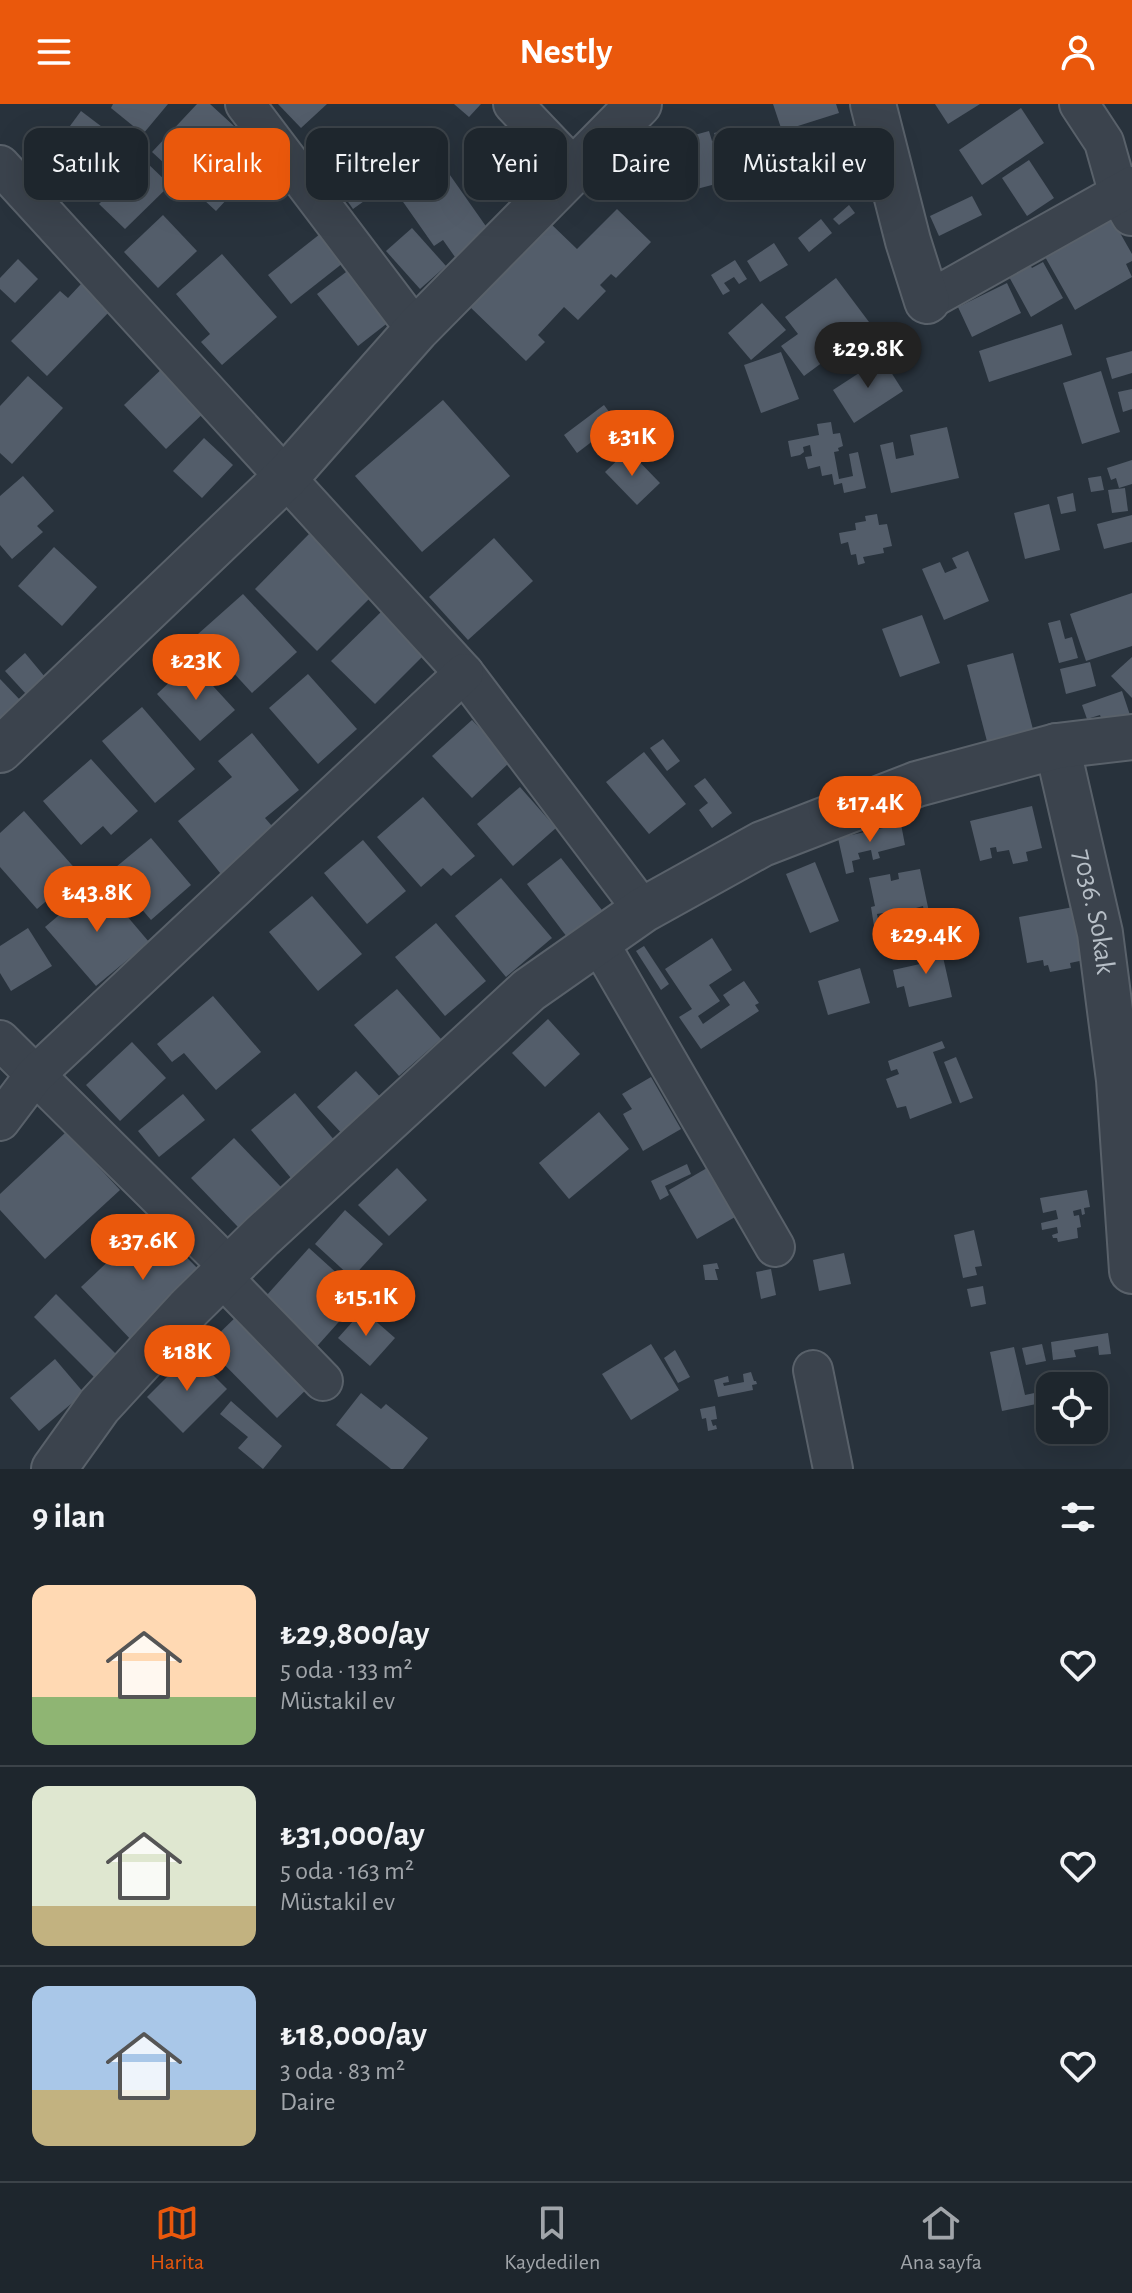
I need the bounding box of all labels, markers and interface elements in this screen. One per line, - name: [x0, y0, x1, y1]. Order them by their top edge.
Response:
- icon: menu: [32, 30, 76, 74]
- icon: person: [1056, 30, 1100, 74]
- text: Nestly: [520, 34, 612, 70]
- chip: Satılık: [24, 128, 148, 200]
- chip: Kiralık: [164, 128, 290, 200]
- chip: Filtreler: [306, 128, 448, 200]
- chip: Yeni: [464, 128, 567, 200]
- chip: Daire: [583, 128, 698, 200]
- chip: Müstakil ev: [714, 128, 894, 200]
- pin: ₺29.8K: [803, 322, 933, 390]
- text: ₺29.8K: [832, 335, 904, 361]
- pin: ₺31K: [585, 410, 679, 478]
- text: ₺31K: [608, 423, 656, 449]
- pin: ₺23K: [149, 634, 243, 702]
- text: ₺23K: [171, 647, 221, 673]
- pin: ₺17.4K: [805, 776, 935, 844]
- text: ₺17.4K: [836, 789, 904, 815]
- street label: 7036. Sokak: [1067, 847, 1119, 976]
- pin: ₺43.8K: [32, 866, 162, 934]
- text: ₺43.8K: [62, 879, 132, 905]
- pin: ₺29.4K: [861, 908, 991, 976]
- text: ₺29.4K: [890, 921, 962, 947]
- pin: ₺37.6K: [78, 1214, 208, 1282]
- text: ₺37.6K: [109, 1227, 177, 1253]
- pin: ₺15.1K: [301, 1270, 431, 1338]
- text: ₺15.1K: [334, 1283, 398, 1309]
- pin: ₺18K: [140, 1325, 234, 1393]
- text: ₺18K: [162, 1338, 212, 1364]
- map controls: [1036, 1372, 1108, 1444]
- button: locate: [1036, 1372, 1108, 1444]
- icon: filters: [1056, 1495, 1100, 1539]
- text: 9 ilan: [32, 1500, 106, 1534]
- icon: home: [96, 1617, 192, 1713]
- text: ₺29,800/ay: [280, 1617, 429, 1651]
- icon: heart: [1056, 1643, 1100, 1687]
- text: 5 oda · 133 m²: [280, 1657, 412, 1683]
- text: Müstakil ev: [280, 1688, 395, 1714]
- icon: home: [96, 1818, 192, 1914]
- text: ₺31,000/ay: [280, 1818, 425, 1852]
- icon: heart: [1056, 1844, 1100, 1888]
- text: 5 oda · 163 m²: [280, 1858, 414, 1884]
- text: Müstakil ev: [280, 1889, 395, 1915]
- icon: home: [96, 2018, 192, 2114]
- text: ₺18,000/ay: [280, 2018, 427, 2052]
- icon: heart: [1056, 2044, 1100, 2088]
- text: 3 oda · 83 m²: [280, 2058, 405, 2084]
- text: Daire: [280, 2089, 335, 2115]
- tab: Harita: [150, 2201, 204, 2275]
- tab: Kaydedilen: [504, 2201, 600, 2275]
- tab: Ana sayfa: [900, 2201, 982, 2275]

